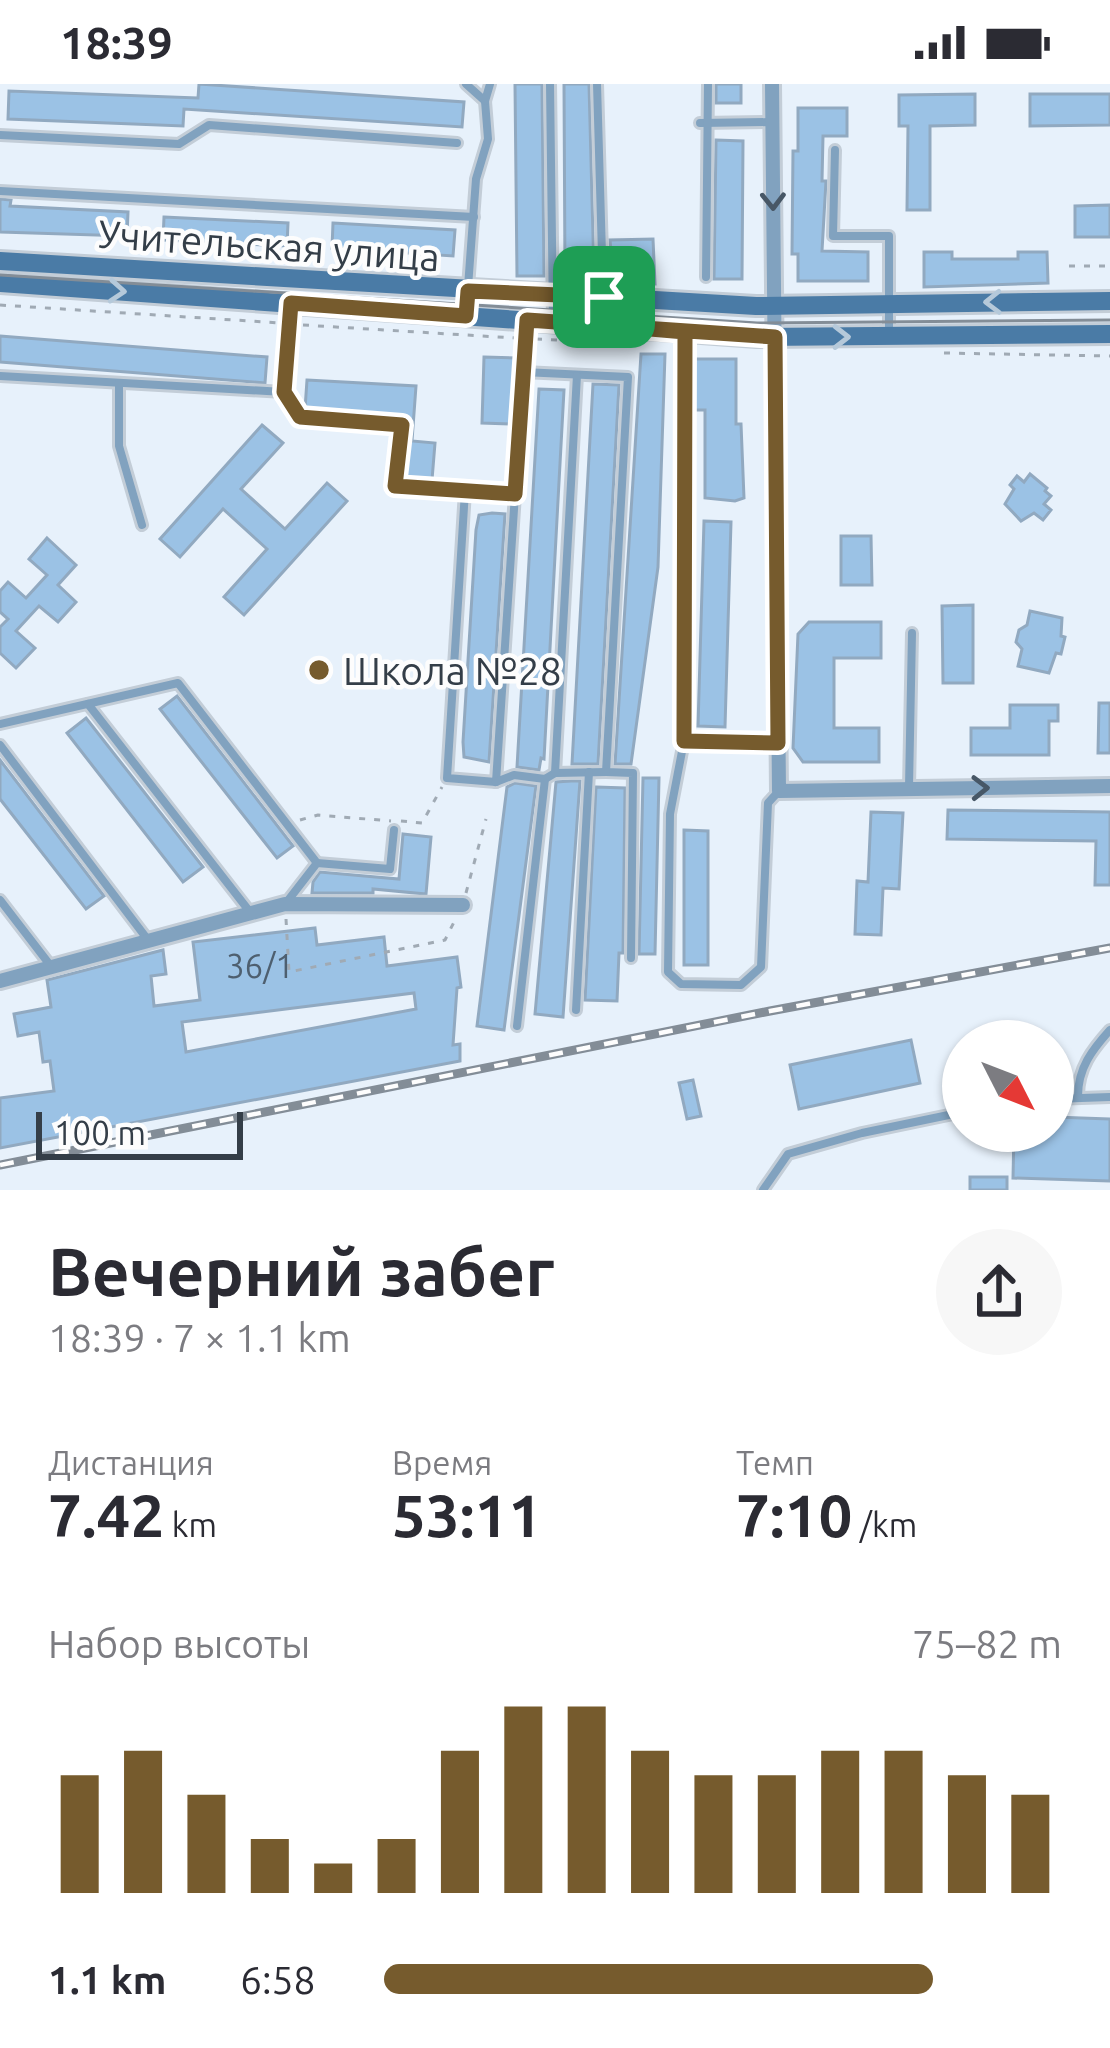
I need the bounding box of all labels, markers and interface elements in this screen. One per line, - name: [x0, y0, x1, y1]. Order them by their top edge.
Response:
- text: 18:39: [60, 17, 173, 68]
- one-way arrow: [760, 192, 786, 211]
- street label: Учительская улица: [97, 212, 441, 278]
- pin: [553, 246, 655, 348]
- icon: arrive: [571, 264, 637, 330]
- one-way arrow: [108, 277, 127, 303]
- one-way arrow: [983, 289, 1002, 315]
- one-way arrow: [833, 324, 851, 350]
- place label: Школа №28: [343, 649, 562, 692]
- marker: Школа №28: [306, 657, 332, 683]
- one-way arrow: [971, 775, 990, 801]
- house number: 36/1: [226, 947, 294, 984]
- north arrow: [942, 1020, 1074, 1152]
- map controls: [942, 1020, 1074, 1152]
- scale bar: [36, 1106, 243, 1159]
- text: 100 m: [54, 1114, 146, 1151]
- button: share: [936, 1229, 1062, 1355]
- text: Вечерний забег: [48, 1234, 554, 1308]
- text: 18:39 · 7 × 1.1 km: [48, 1316, 351, 1359]
- text: Дистанция: [48, 1444, 214, 1481]
- text: Время: [392, 1444, 492, 1481]
- text: Темп: [736, 1444, 814, 1481]
- text: 7.42: [48, 1481, 164, 1548]
- text: 53:11: [392, 1481, 542, 1548]
- text: 7:10: [736, 1481, 852, 1548]
- text: km: [164, 1506, 217, 1543]
- text: /km: [852, 1506, 917, 1543]
- text: Набор высоты: [48, 1622, 310, 1665]
- text: 75–82 m: [912, 1622, 1062, 1665]
- text: 1.1 km: [48, 1958, 166, 2001]
- text: 6:58: [240, 1958, 316, 2001]

